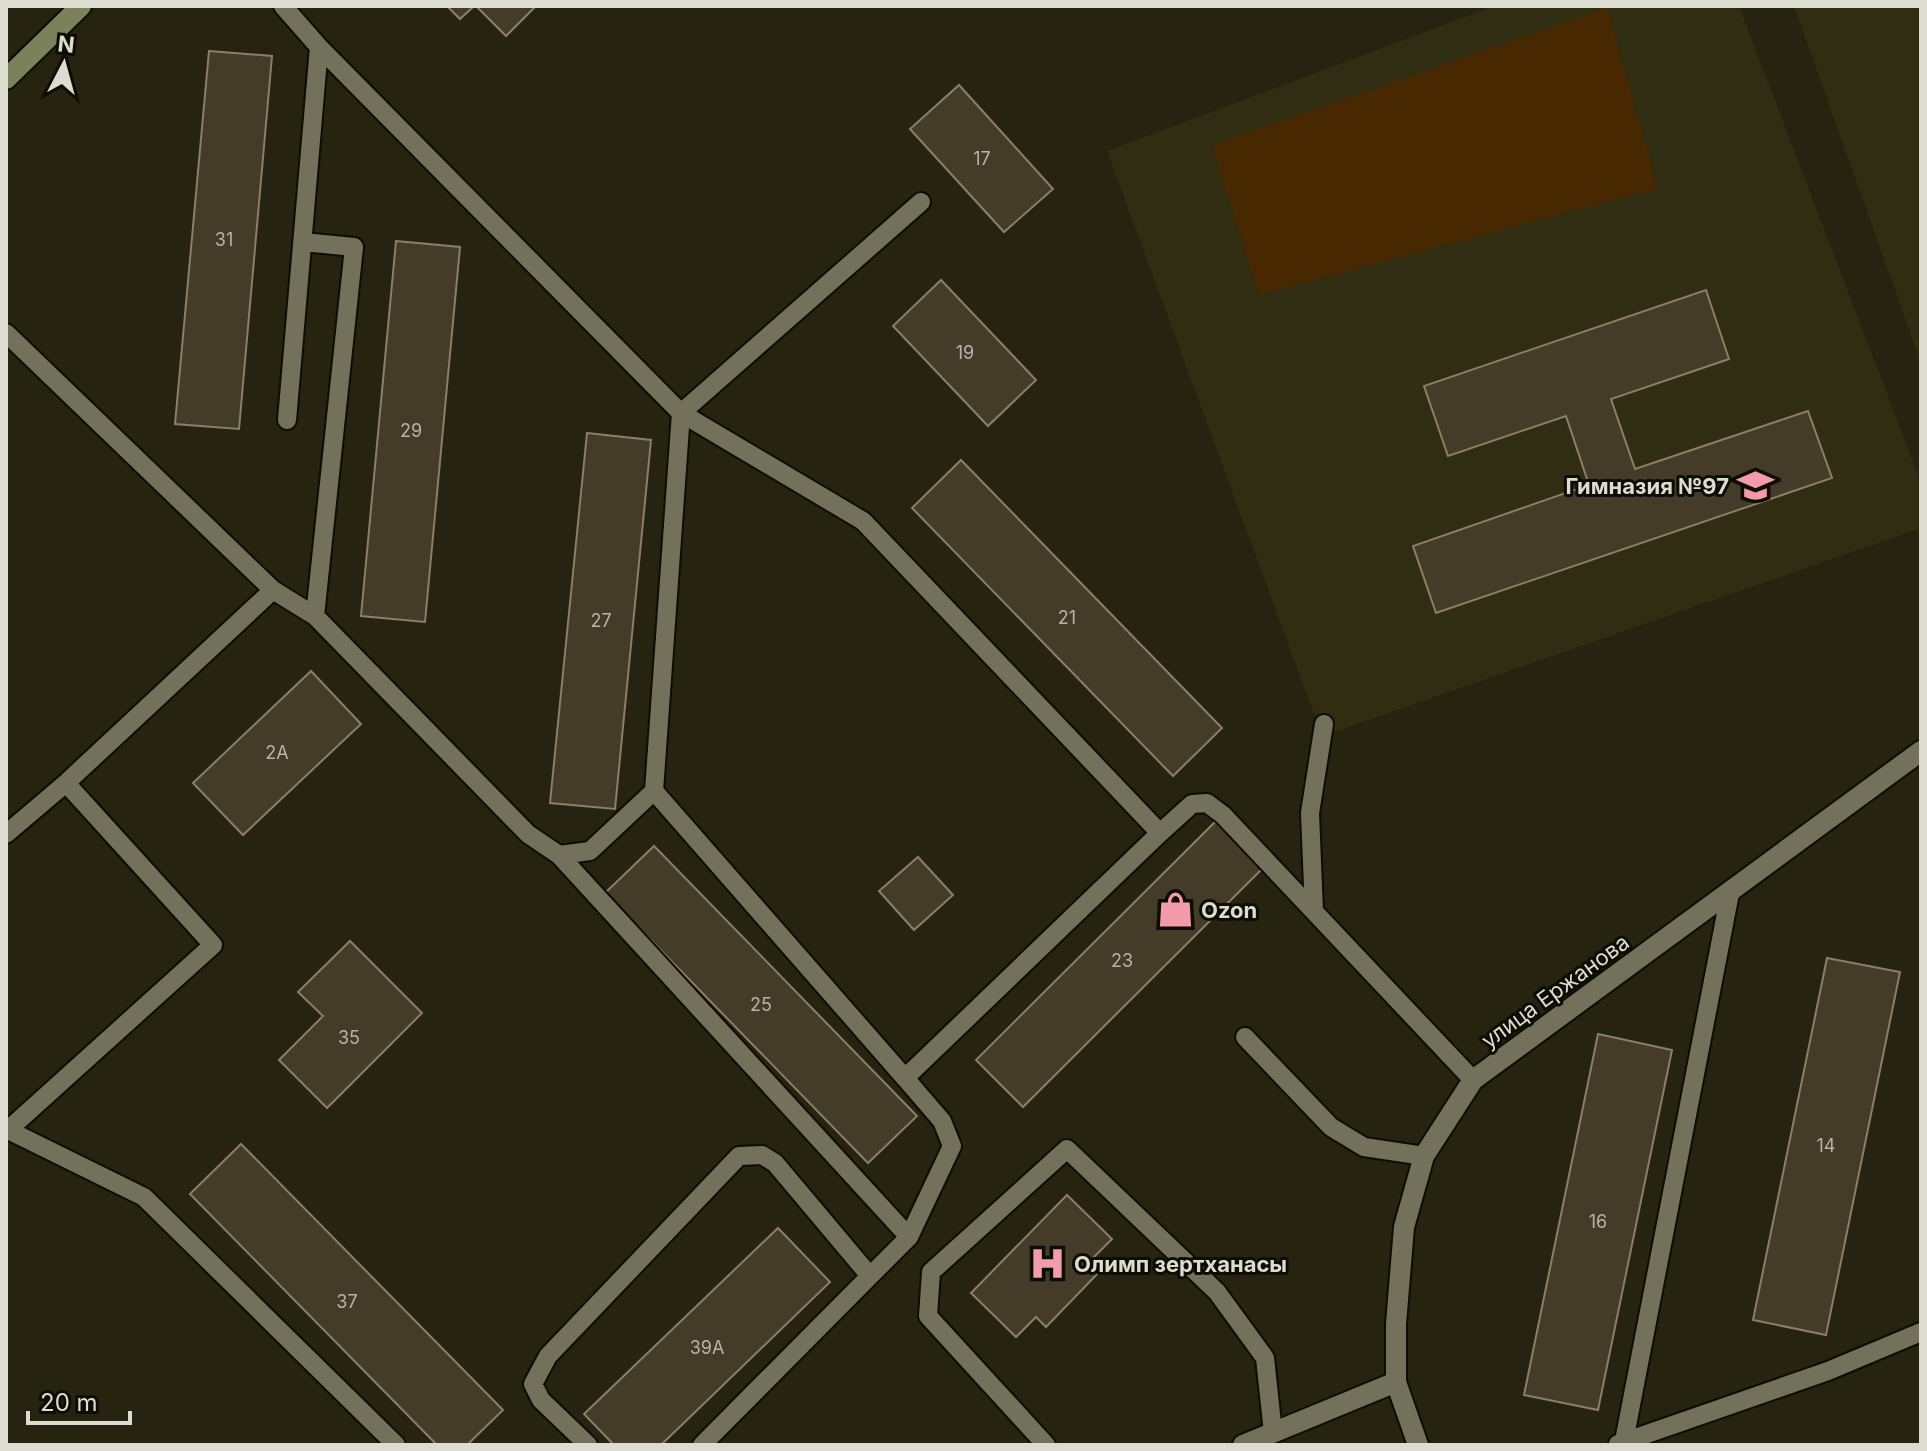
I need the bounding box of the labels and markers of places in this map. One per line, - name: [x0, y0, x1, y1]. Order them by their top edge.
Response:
- school or university icon: Гимназия №97: [1736, 467, 1774, 505]
- place label: Гимназия №97: [1565, 473, 1729, 499]
- shop icon: Ozon: [1156, 891, 1194, 929]
- place label: Ozon: [1201, 897, 1257, 923]
- hospital icon: Олимп зертханасы: [1029, 1245, 1067, 1283]
- place label: Олимп зертханасы: [1074, 1251, 1287, 1277]

